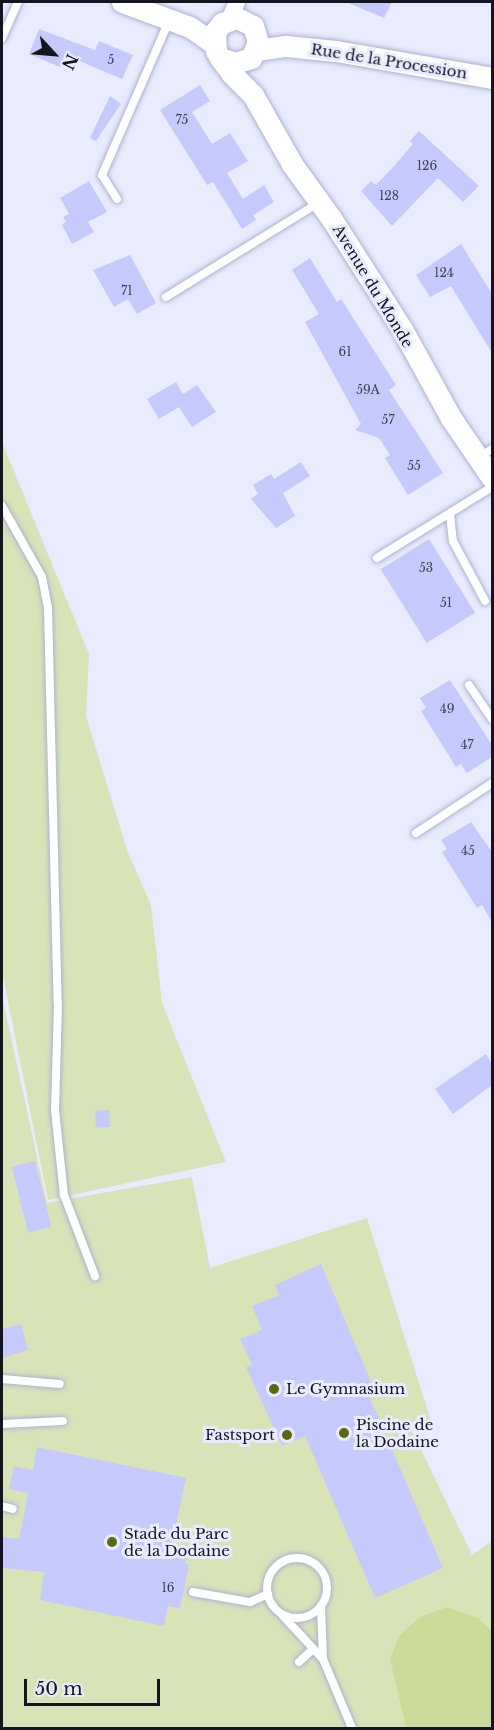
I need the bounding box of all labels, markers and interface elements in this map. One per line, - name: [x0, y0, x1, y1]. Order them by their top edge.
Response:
- north arrow: [24, 24, 84, 84]
- street label: Rue de la Procession: [310, 40, 468, 82]
- text: N: [58, 51, 82, 73]
- house number: 5: [108, 53, 114, 67]
- house number: 75: [176, 113, 188, 127]
- house number: 126: [417, 159, 437, 173]
- house number: 128: [379, 189, 399, 203]
- street label: Avenue du Monde: [329, 221, 417, 351]
- house number: 124: [434, 266, 454, 280]
- house number: 71: [121, 284, 133, 298]
- house number: 61: [338, 345, 352, 359]
- house number: 59A: [356, 383, 380, 397]
- house number: 57: [382, 413, 394, 427]
- house number: 55: [407, 459, 421, 473]
- house number: 53: [419, 561, 433, 575]
- house number: 51: [440, 596, 452, 610]
- house number: 49: [440, 702, 454, 716]
- house number: 47: [460, 738, 474, 752]
- house number: 45: [461, 844, 475, 858]
- place label: Le Gymnasium: [286, 1380, 405, 1398]
- marker: Le Gymnasium: [267, 1382, 281, 1396]
- place label: Piscine de la Dodaine: [356, 1415, 439, 1450]
- place label: Fastsport: [205, 1426, 275, 1444]
- marker: Piscine de la Dodaine: [337, 1426, 351, 1440]
- marker: Fastsport: [280, 1428, 294, 1442]
- place label: Stade du Parc de la Dodaine: [124, 1524, 230, 1559]
- marker: Stade du Parc de la Dodaine: [105, 1535, 119, 1549]
- house number: 16: [161, 1581, 175, 1595]
- scale bar: [27, 1667, 164, 1705]
- text: 50 m: [35, 1678, 83, 1700]

